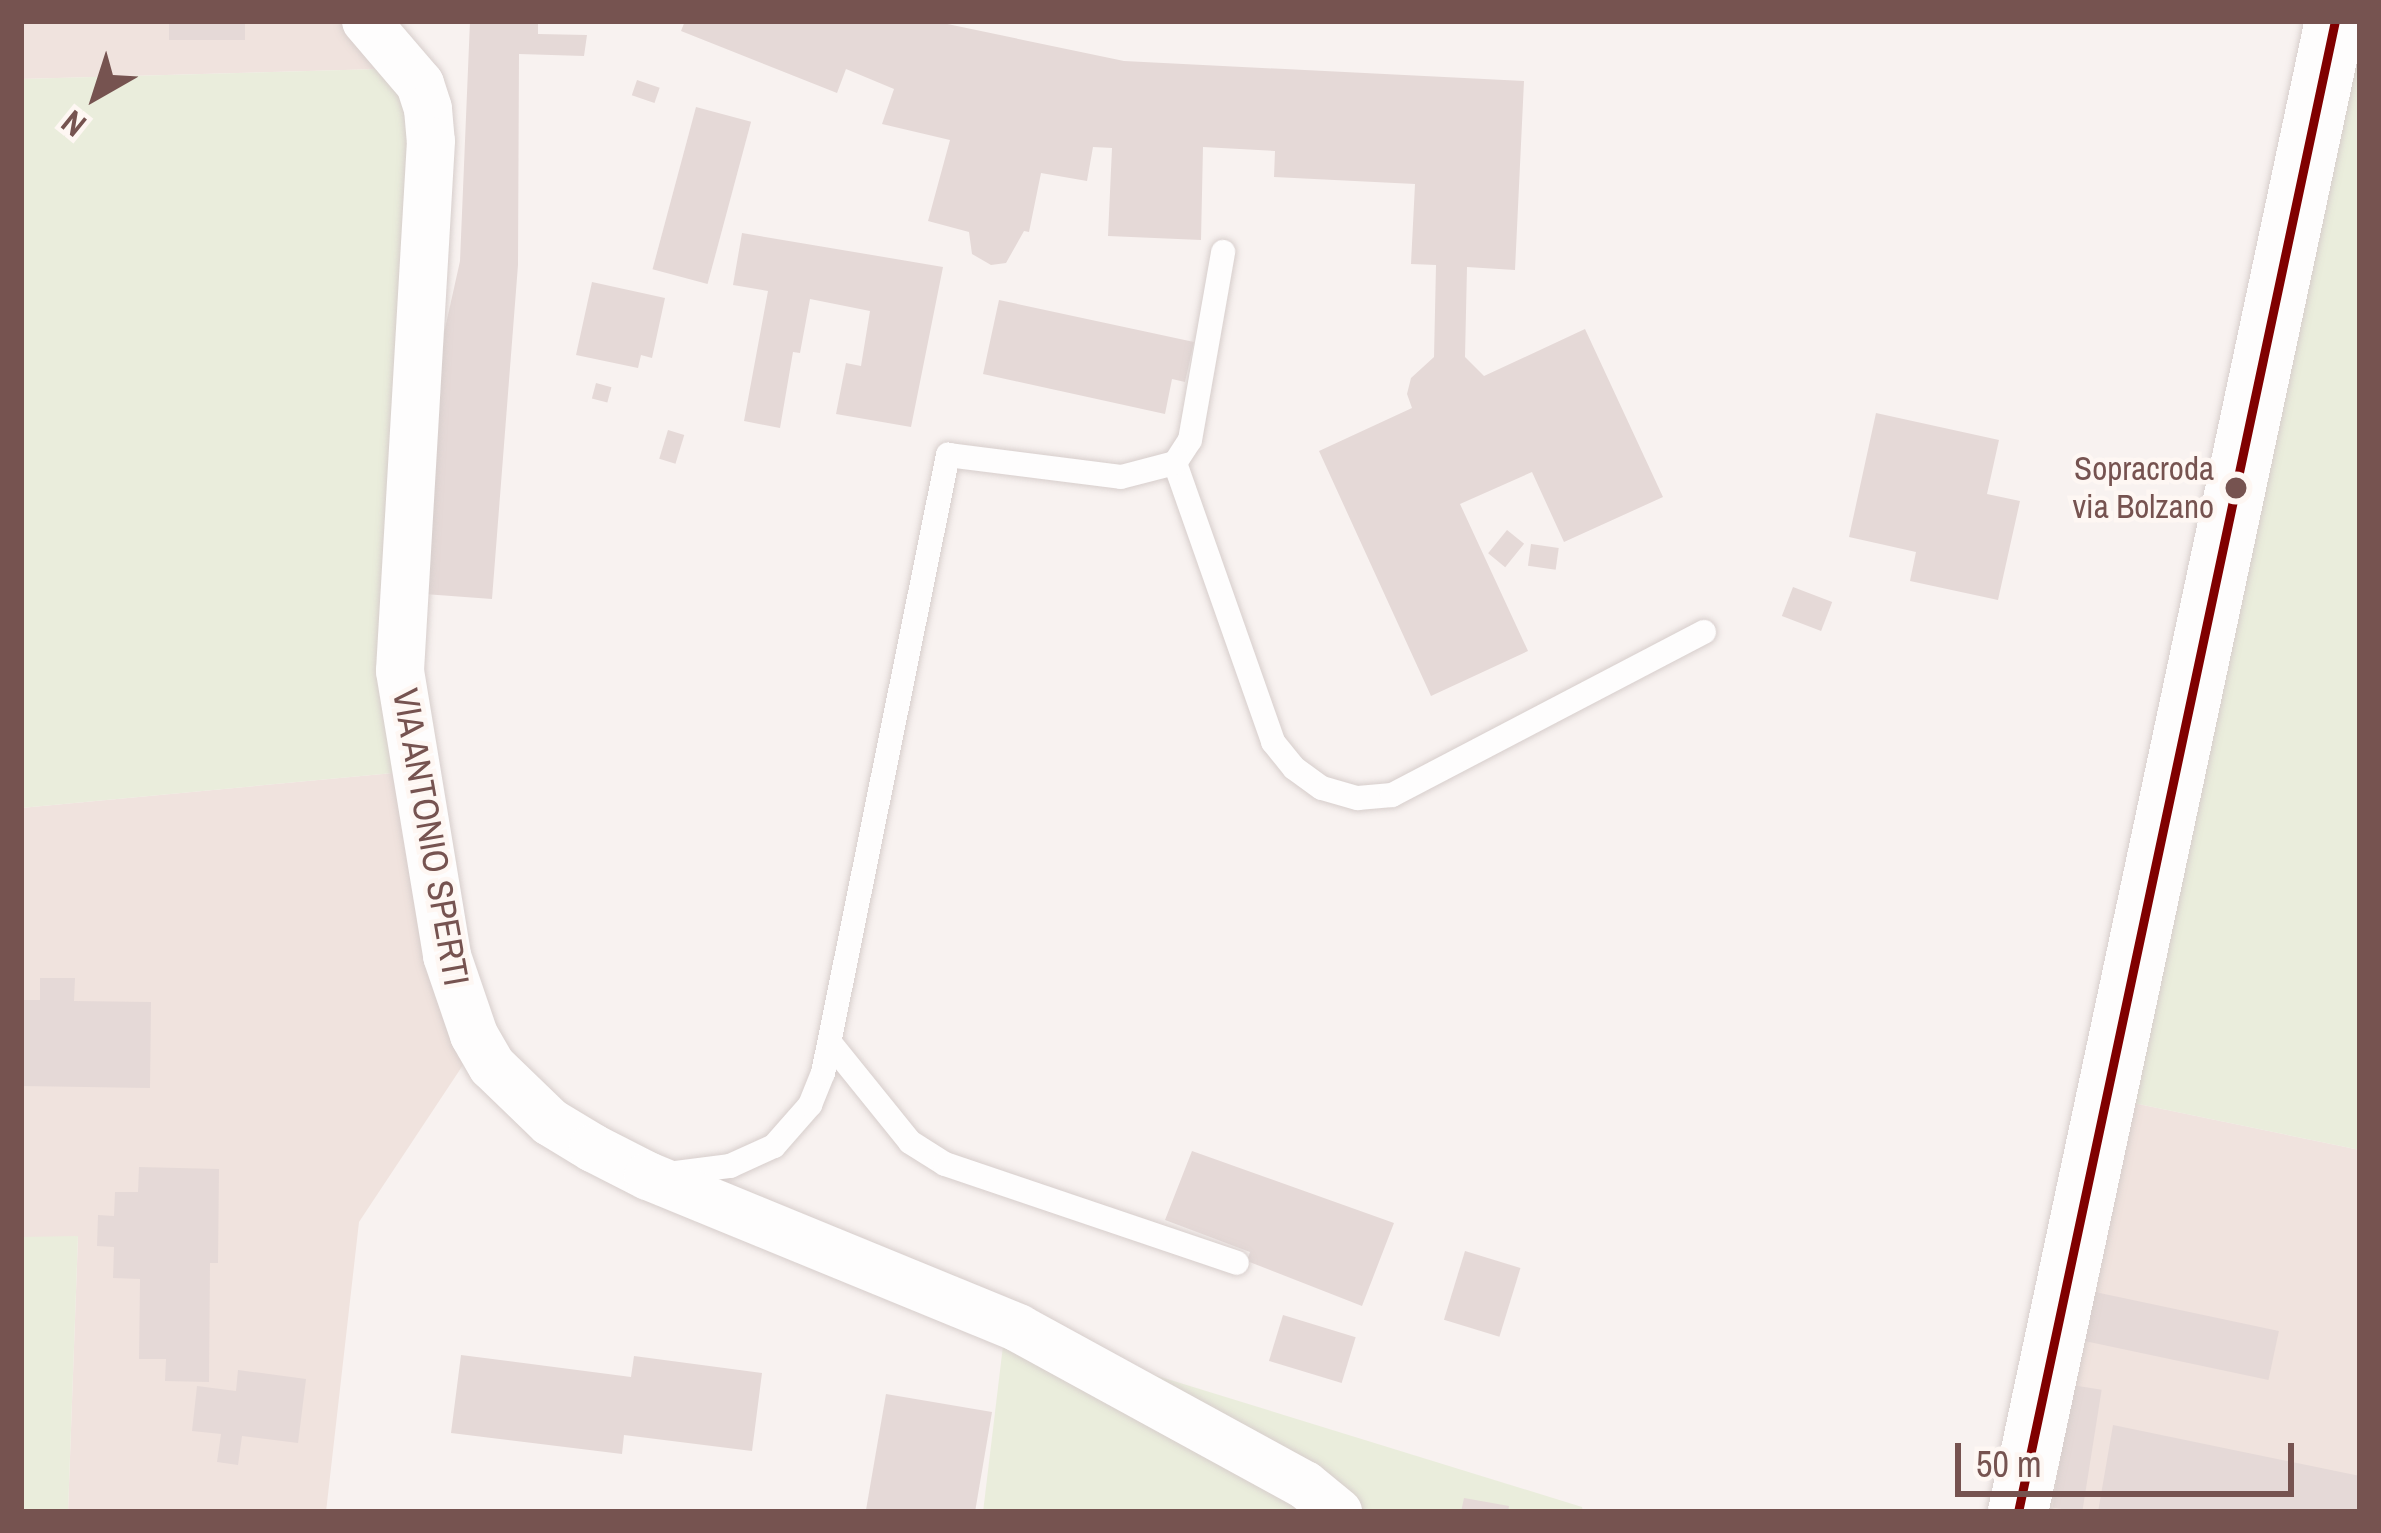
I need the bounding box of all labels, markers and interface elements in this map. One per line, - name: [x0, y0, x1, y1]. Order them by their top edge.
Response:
- north arrow: [36, 36, 156, 156]
- text: N: [52, 101, 95, 147]
- place label: Sopracroda via Bolzano: [2073, 449, 2214, 527]
- marker: Sopracroda via Bolzano: [2225, 477, 2247, 499]
- street label: VIA ANTONIO SPERTI: [383, 683, 479, 991]
- scale bar: [1961, 1419, 2300, 1493]
- text: 50 m: [1976, 1440, 2042, 1488]

